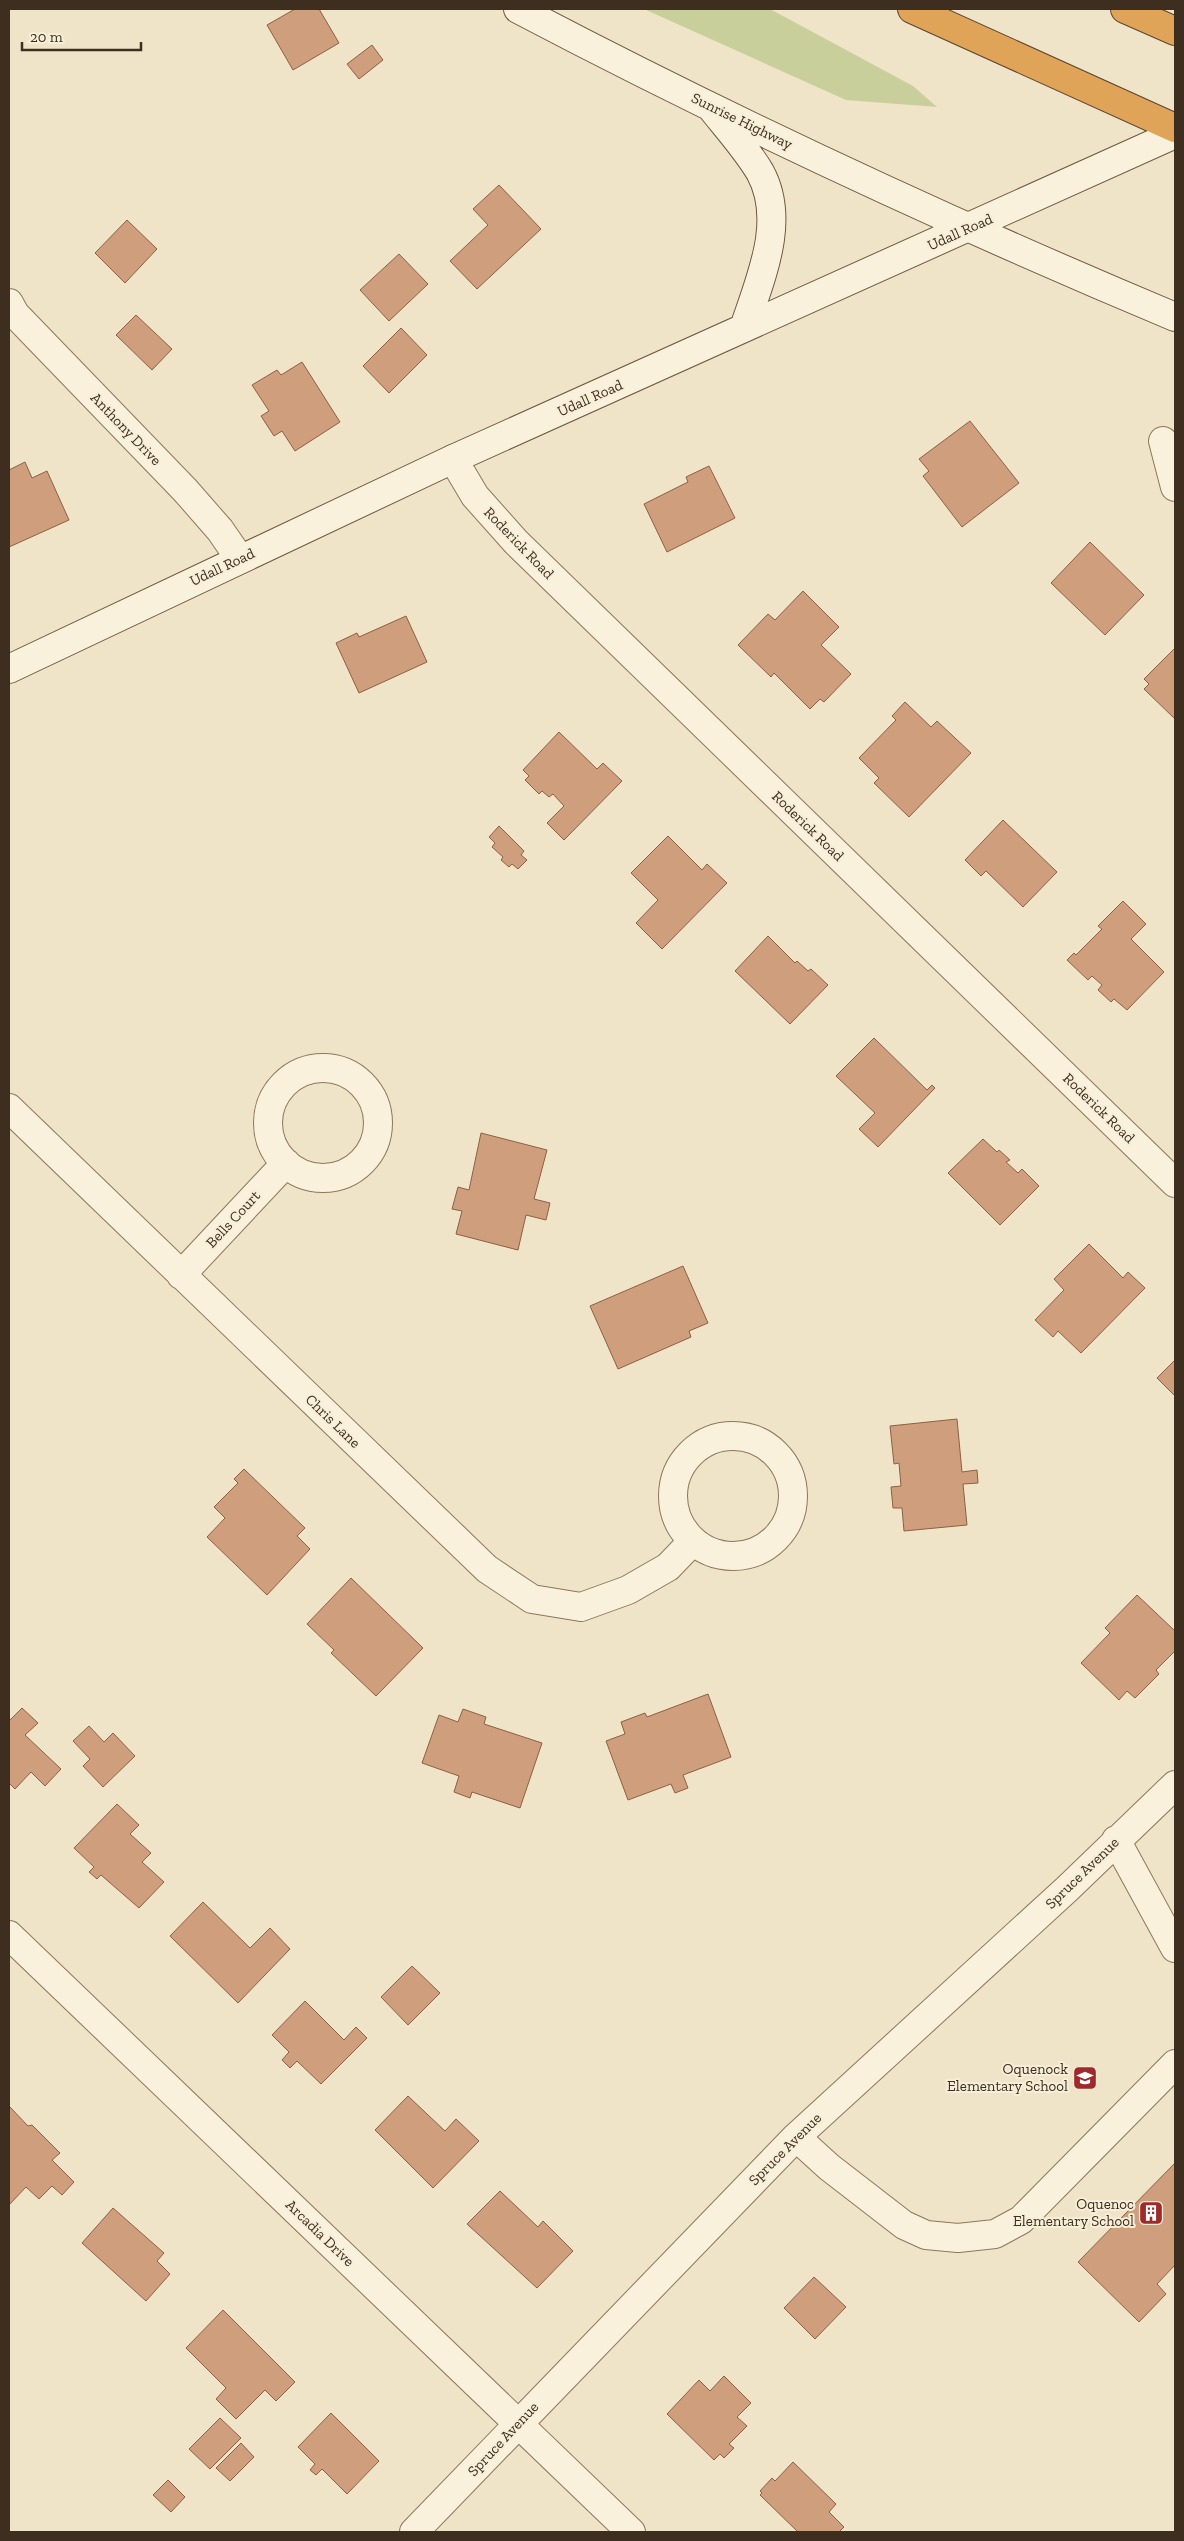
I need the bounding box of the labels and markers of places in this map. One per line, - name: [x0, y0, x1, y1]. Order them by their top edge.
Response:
- place label: Oquenock Elementary School: [947, 2060, 1068, 2095]
- school or university icon: Oquenock Elementary School: [1072, 2065, 1098, 2091]
- place label: Oquenoc Elementary School: [1013, 2195, 1134, 2230]
- building icon: Oquenoc Elementary School: [1138, 2200, 1164, 2226]

